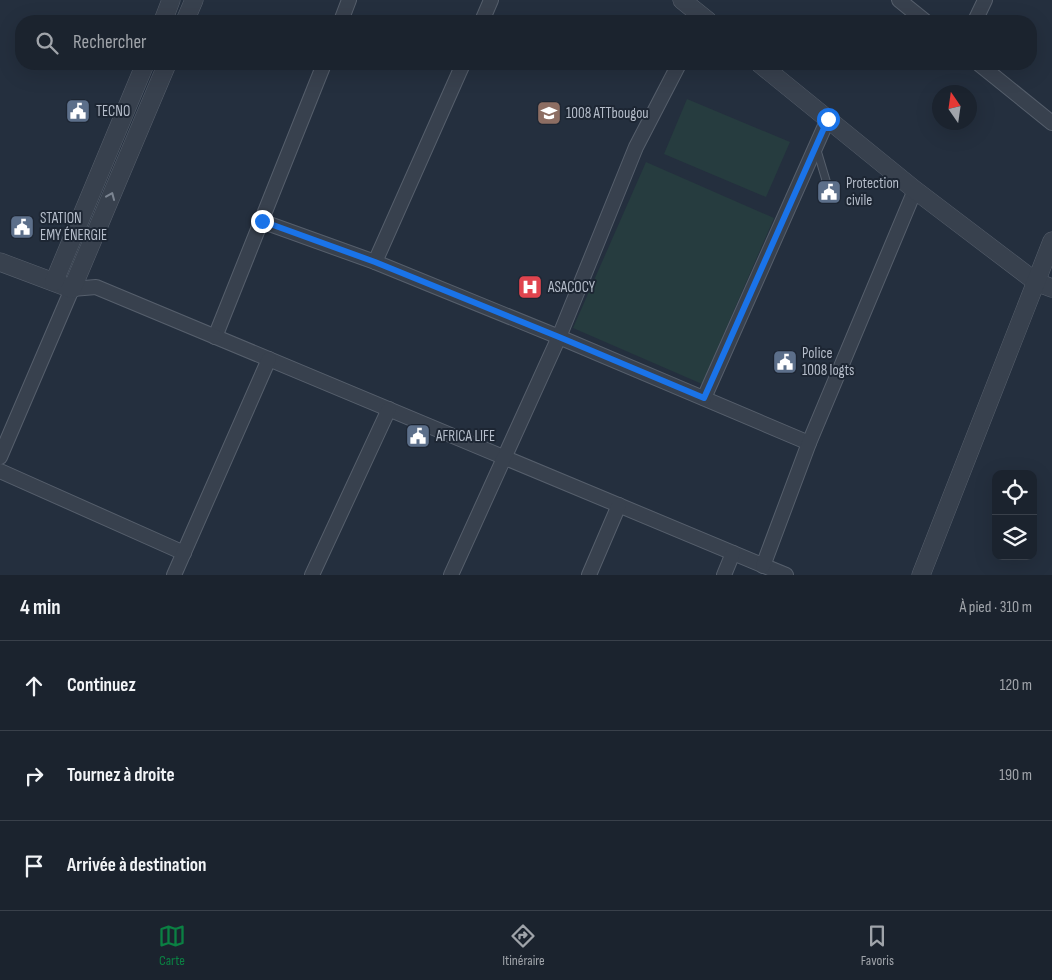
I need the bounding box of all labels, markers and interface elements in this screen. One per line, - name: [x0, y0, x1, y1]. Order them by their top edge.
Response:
- search box: [15, 15, 1037, 70]
- icon: search: [33, 29, 61, 57]
- text: Rechercher: [73, 31, 147, 54]
- north arrow: [932, 85, 977, 130]
- public building icon: TECNO: [65, 98, 91, 124]
- school or university icon: 1008 ATTbougou: [536, 100, 562, 126]
- place label: TECNO: [96, 102, 130, 121]
- place label: 1008 ATTbougou: [566, 104, 649, 123]
- route start: [817, 108, 840, 131]
- place label: Protection civile: [846, 174, 899, 210]
- public building icon: Protection civile: [816, 179, 842, 205]
- one-way arrow: [105, 192, 116, 201]
- place label: STATION EMY ÉNERGIE: [40, 209, 107, 245]
- route end: [251, 210, 274, 233]
- public building icon: STATION EMY ÉNERGIE: [9, 214, 35, 240]
- hospital icon: ASACOCY: [517, 274, 543, 300]
- place label: ASACOCY: [547, 278, 596, 297]
- place label: Police 1008 logts: [802, 344, 854, 380]
- public building icon: Police 1008 logts: [772, 349, 798, 375]
- public building icon: AFRICA LIFE: [405, 423, 431, 449]
- place label: AFRICA LIFE: [435, 427, 495, 446]
- map controls: [992, 470, 1037, 560]
- button: locate: [992, 470, 1037, 515]
- button: layers: [992, 515, 1037, 560]
- text: 4 min: [20, 595, 61, 620]
- text: À pied · 310 m: [959, 598, 1032, 617]
- icon: ahead: [20, 672, 48, 700]
- text: Continuez: [67, 674, 136, 697]
- text: 120 m: [1000, 676, 1032, 695]
- icon: right: [20, 762, 48, 790]
- text: Tournez à droite: [67, 764, 175, 787]
- text: 190 m: [999, 766, 1032, 785]
- icon: arrive: [20, 852, 48, 880]
- text: Arrivée à destination: [67, 854, 207, 877]
- tab: Carte: [158, 922, 186, 969]
- tab: Itinéraire: [502, 922, 545, 969]
- tab: Favoris: [861, 922, 894, 969]

